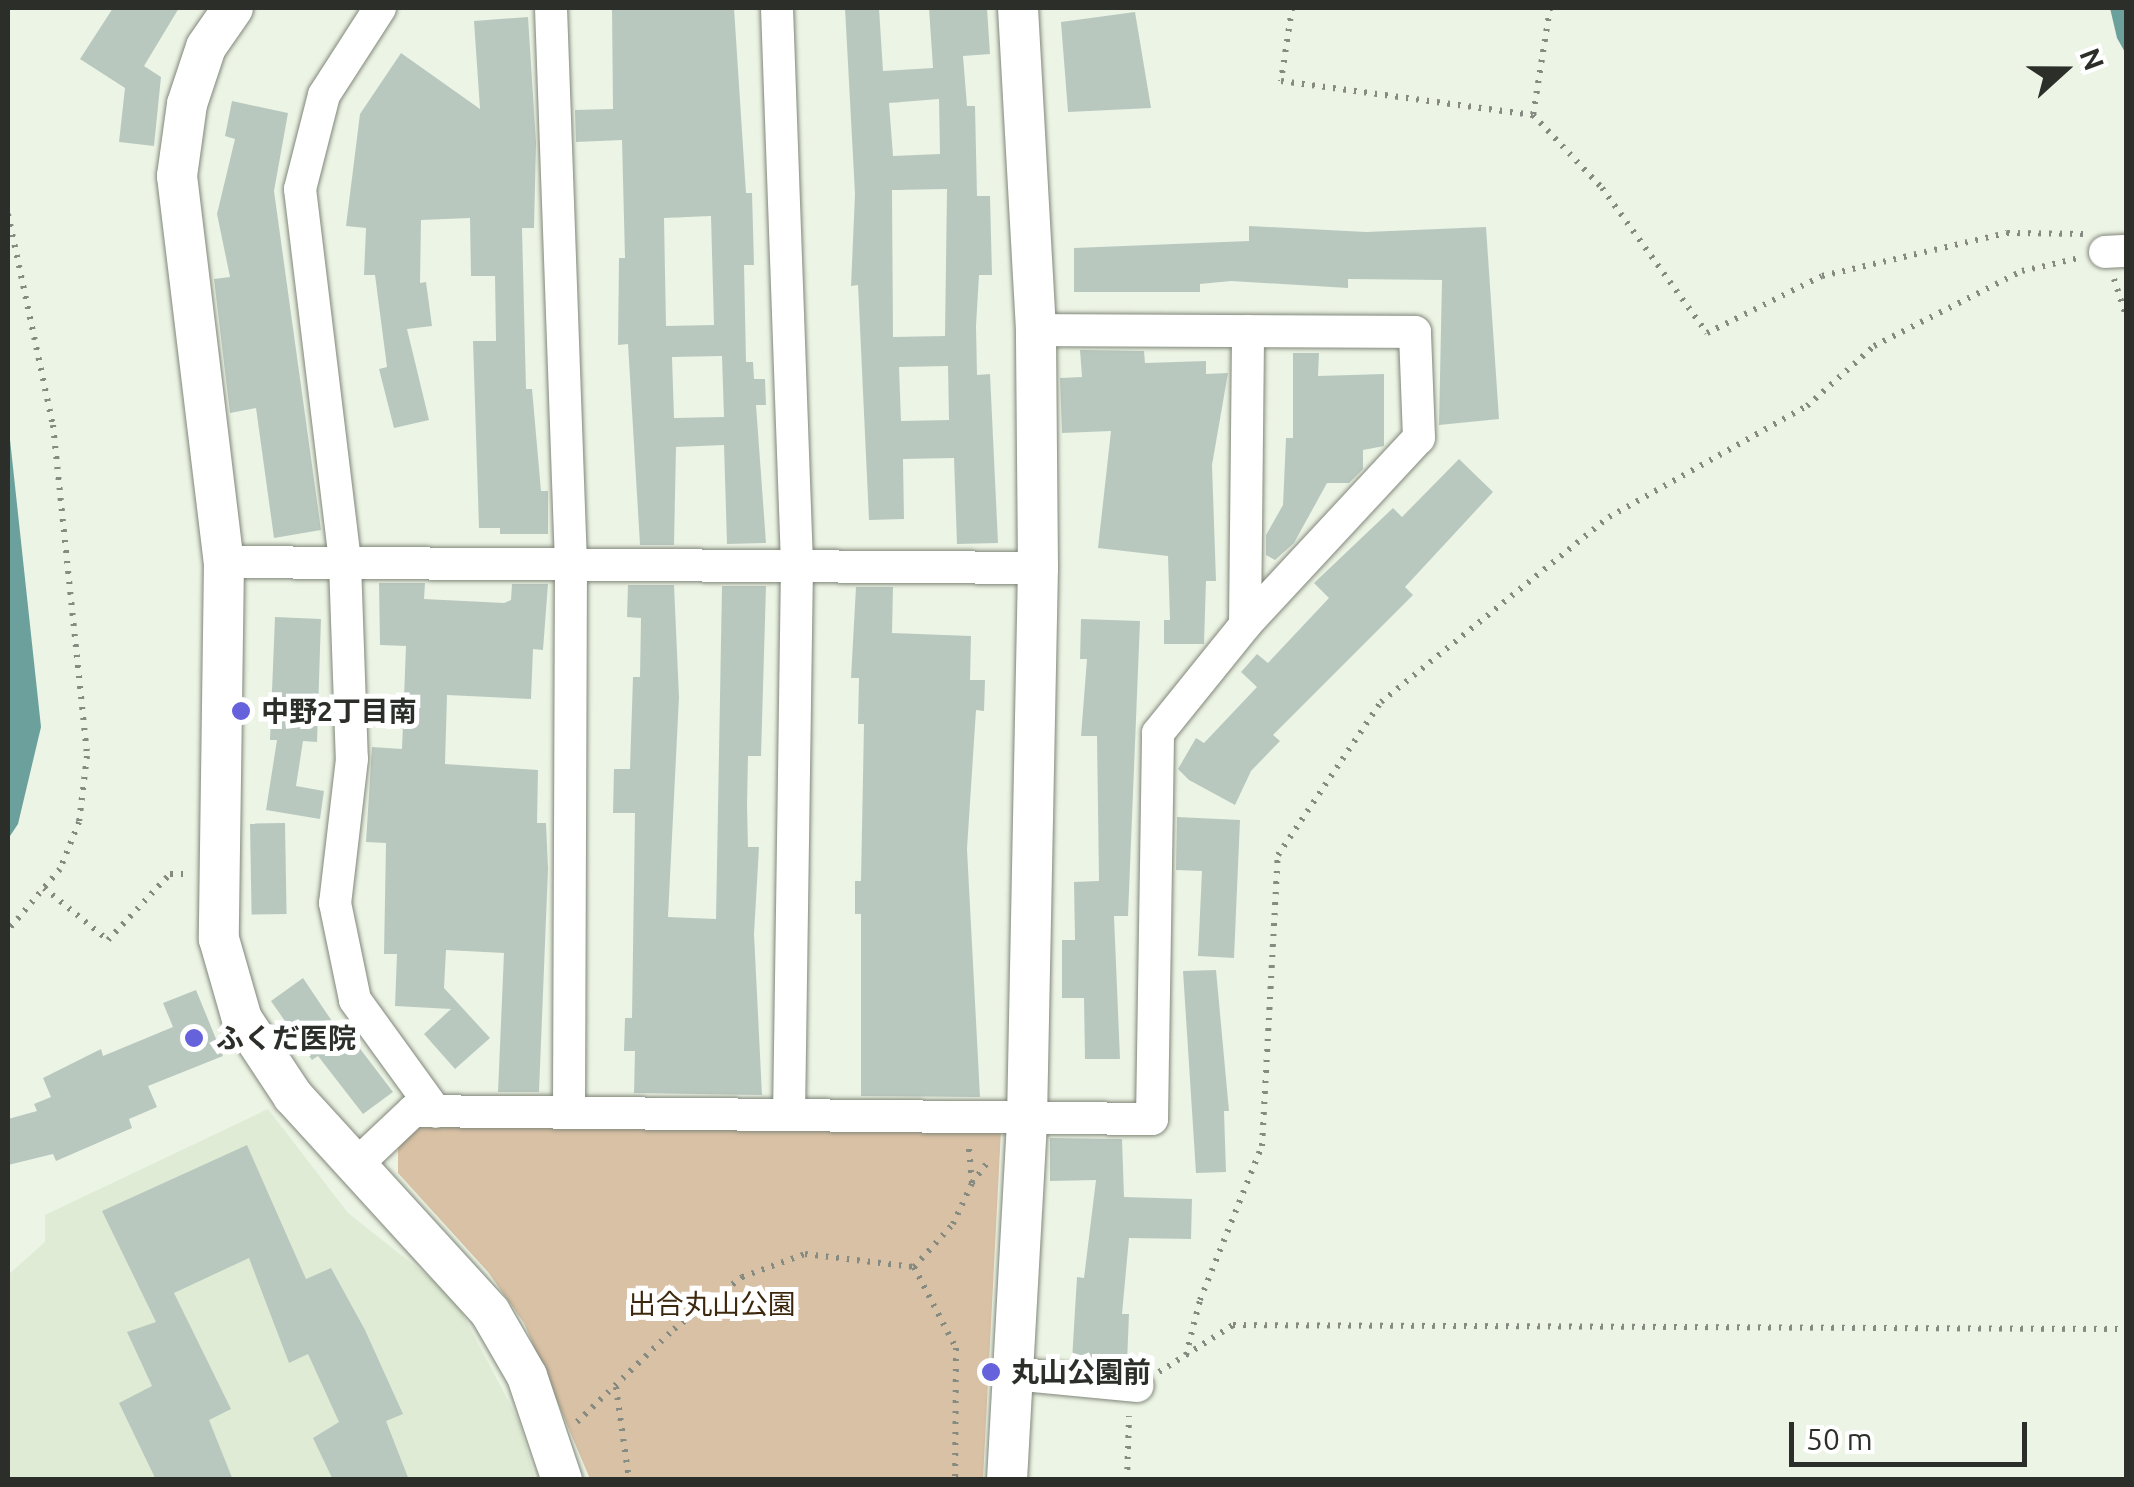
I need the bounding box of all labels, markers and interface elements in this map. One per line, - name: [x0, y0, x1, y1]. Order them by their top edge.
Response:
- north arrow: [2014, 20, 2114, 120]
- text: N: [2074, 44, 2111, 74]
- place label: 中野2丁目南: [261, 694, 417, 728]
- marker: 中野2丁目南: [230, 700, 252, 722]
- place label: ふくだ医院: [216, 1021, 356, 1055]
- marker: ふくだ医院: [181, 1025, 207, 1051]
- park label: 出合丸山公園: [628, 1287, 796, 1321]
- place label: 丸山公園前: [1011, 1355, 1151, 1389]
- marker: 丸山公園前: [980, 1361, 1002, 1383]
- scale bar: [1794, 1402, 2032, 1464]
- text: 50 m: [1806, 1422, 1873, 1456]

